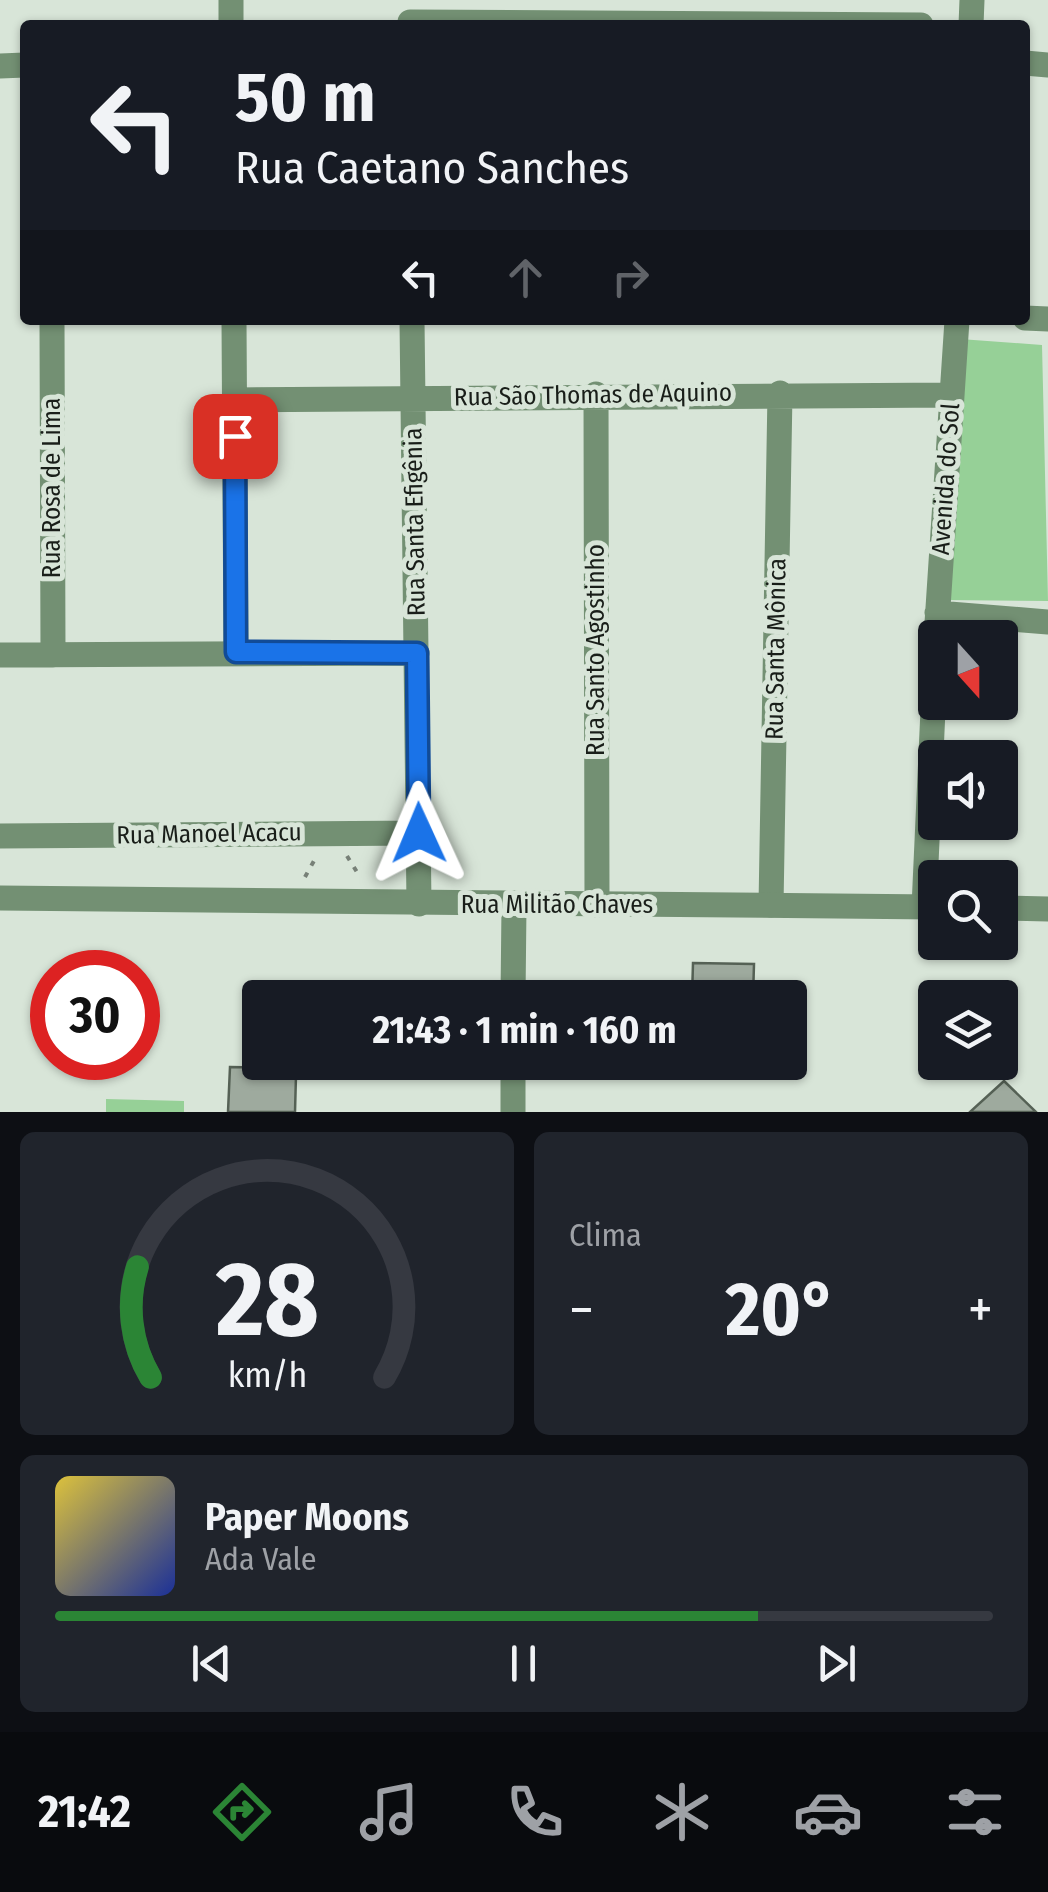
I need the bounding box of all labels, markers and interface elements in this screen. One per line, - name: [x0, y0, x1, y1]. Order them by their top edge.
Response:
- text: 50 m: [235, 56, 376, 140]
- icon: left: [70, 60, 200, 190]
- text: Rua Caetano Sanches: [235, 141, 629, 195]
- icon: left: [393, 250, 448, 305]
- icon: ahead: [498, 250, 553, 305]
- icon: right: [603, 250, 658, 305]
- street label: Rua São Thomas de Aquino: [454, 378, 732, 412]
- pin: [193, 394, 278, 479]
- street label: Rua Rosa de Lima: [37, 398, 67, 578]
- street label: Avenida do Sol: [926, 402, 966, 556]
- icon: arrive: [208, 409, 263, 464]
- street label: Rua Santa Efigênia: [398, 427, 432, 617]
- street label: Rua Santo Agostinho: [581, 544, 611, 756]
- street label: Rua Santa Mônica: [759, 558, 793, 740]
- north arrow: [918, 620, 1018, 720]
- map controls: [918, 620, 1018, 1080]
- button: sound: [918, 740, 1018, 840]
- position arrow: [367, 781, 471, 885]
- street label: Rua Manoel Acacu: [116, 817, 302, 851]
- button: search: [918, 860, 1018, 960]
- street label: Rua Militão Chaves: [461, 890, 653, 920]
- speed limit sign: 30: [30, 950, 160, 1080]
- button: layers: [918, 980, 1018, 1080]
- text: 21:43 · 1 min · 160 m: [373, 1007, 676, 1053]
- text: Clima: [569, 1216, 642, 1254]
- text: 28: [214, 1238, 319, 1363]
- text: 20°: [726, 1265, 836, 1355]
- text: −: [569, 1277, 594, 1343]
- text: +: [968, 1277, 993, 1343]
- text: km/h: [227, 1354, 307, 1396]
- text: Paper Moons: [205, 1494, 409, 1540]
- text: Ada Vale: [205, 1540, 317, 1578]
- icon: previous: [184, 1636, 239, 1691]
- icon: pause: [496, 1636, 551, 1691]
- icon: next: [809, 1636, 864, 1691]
- icon: directions: [207, 1777, 277, 1847]
- icon: music: [354, 1777, 424, 1847]
- icon: phone: [500, 1777, 570, 1847]
- icon: climate: [647, 1777, 717, 1847]
- icon: car: [793, 1777, 863, 1847]
- icon: filters: [940, 1777, 1010, 1847]
- text: 21:42: [38, 1785, 131, 1839]

